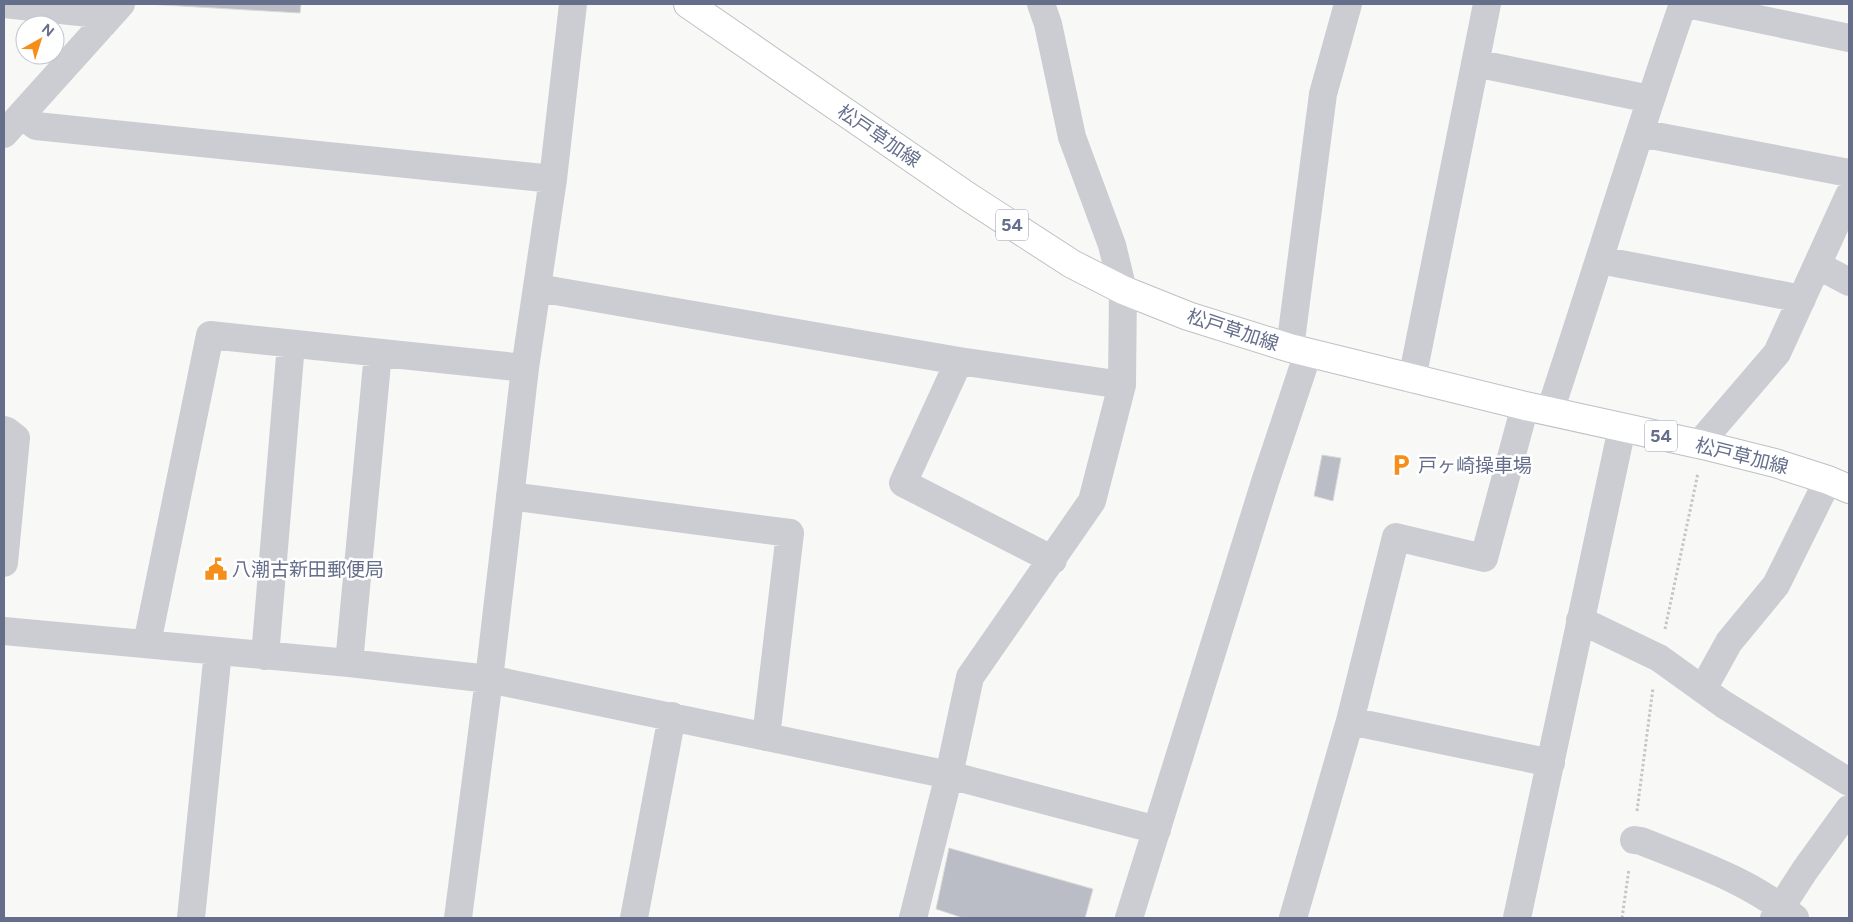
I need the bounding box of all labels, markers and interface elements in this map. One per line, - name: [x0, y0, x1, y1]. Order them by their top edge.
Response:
- north arrow: [15, 15, 65, 65]
- text: N: [38, 20, 57, 40]
- street label: 松戸草加線: [833, 100, 925, 172]
- road number: 54: [996, 210, 1028, 240]
- street label: 松戸草加線: [1184, 304, 1282, 356]
- road number: 54: [1645, 421, 1677, 452]
- street label: 松戸草加線: [1693, 433, 1791, 479]
- parking icon: 戸ヶ崎操車場: [1388, 452, 1414, 478]
- place label: 戸ヶ崎操車場: [1418, 454, 1532, 477]
- public building icon: 八潮古新田郵便局: [203, 556, 229, 582]
- place label: 八潮古新田郵便局: [232, 558, 384, 581]

